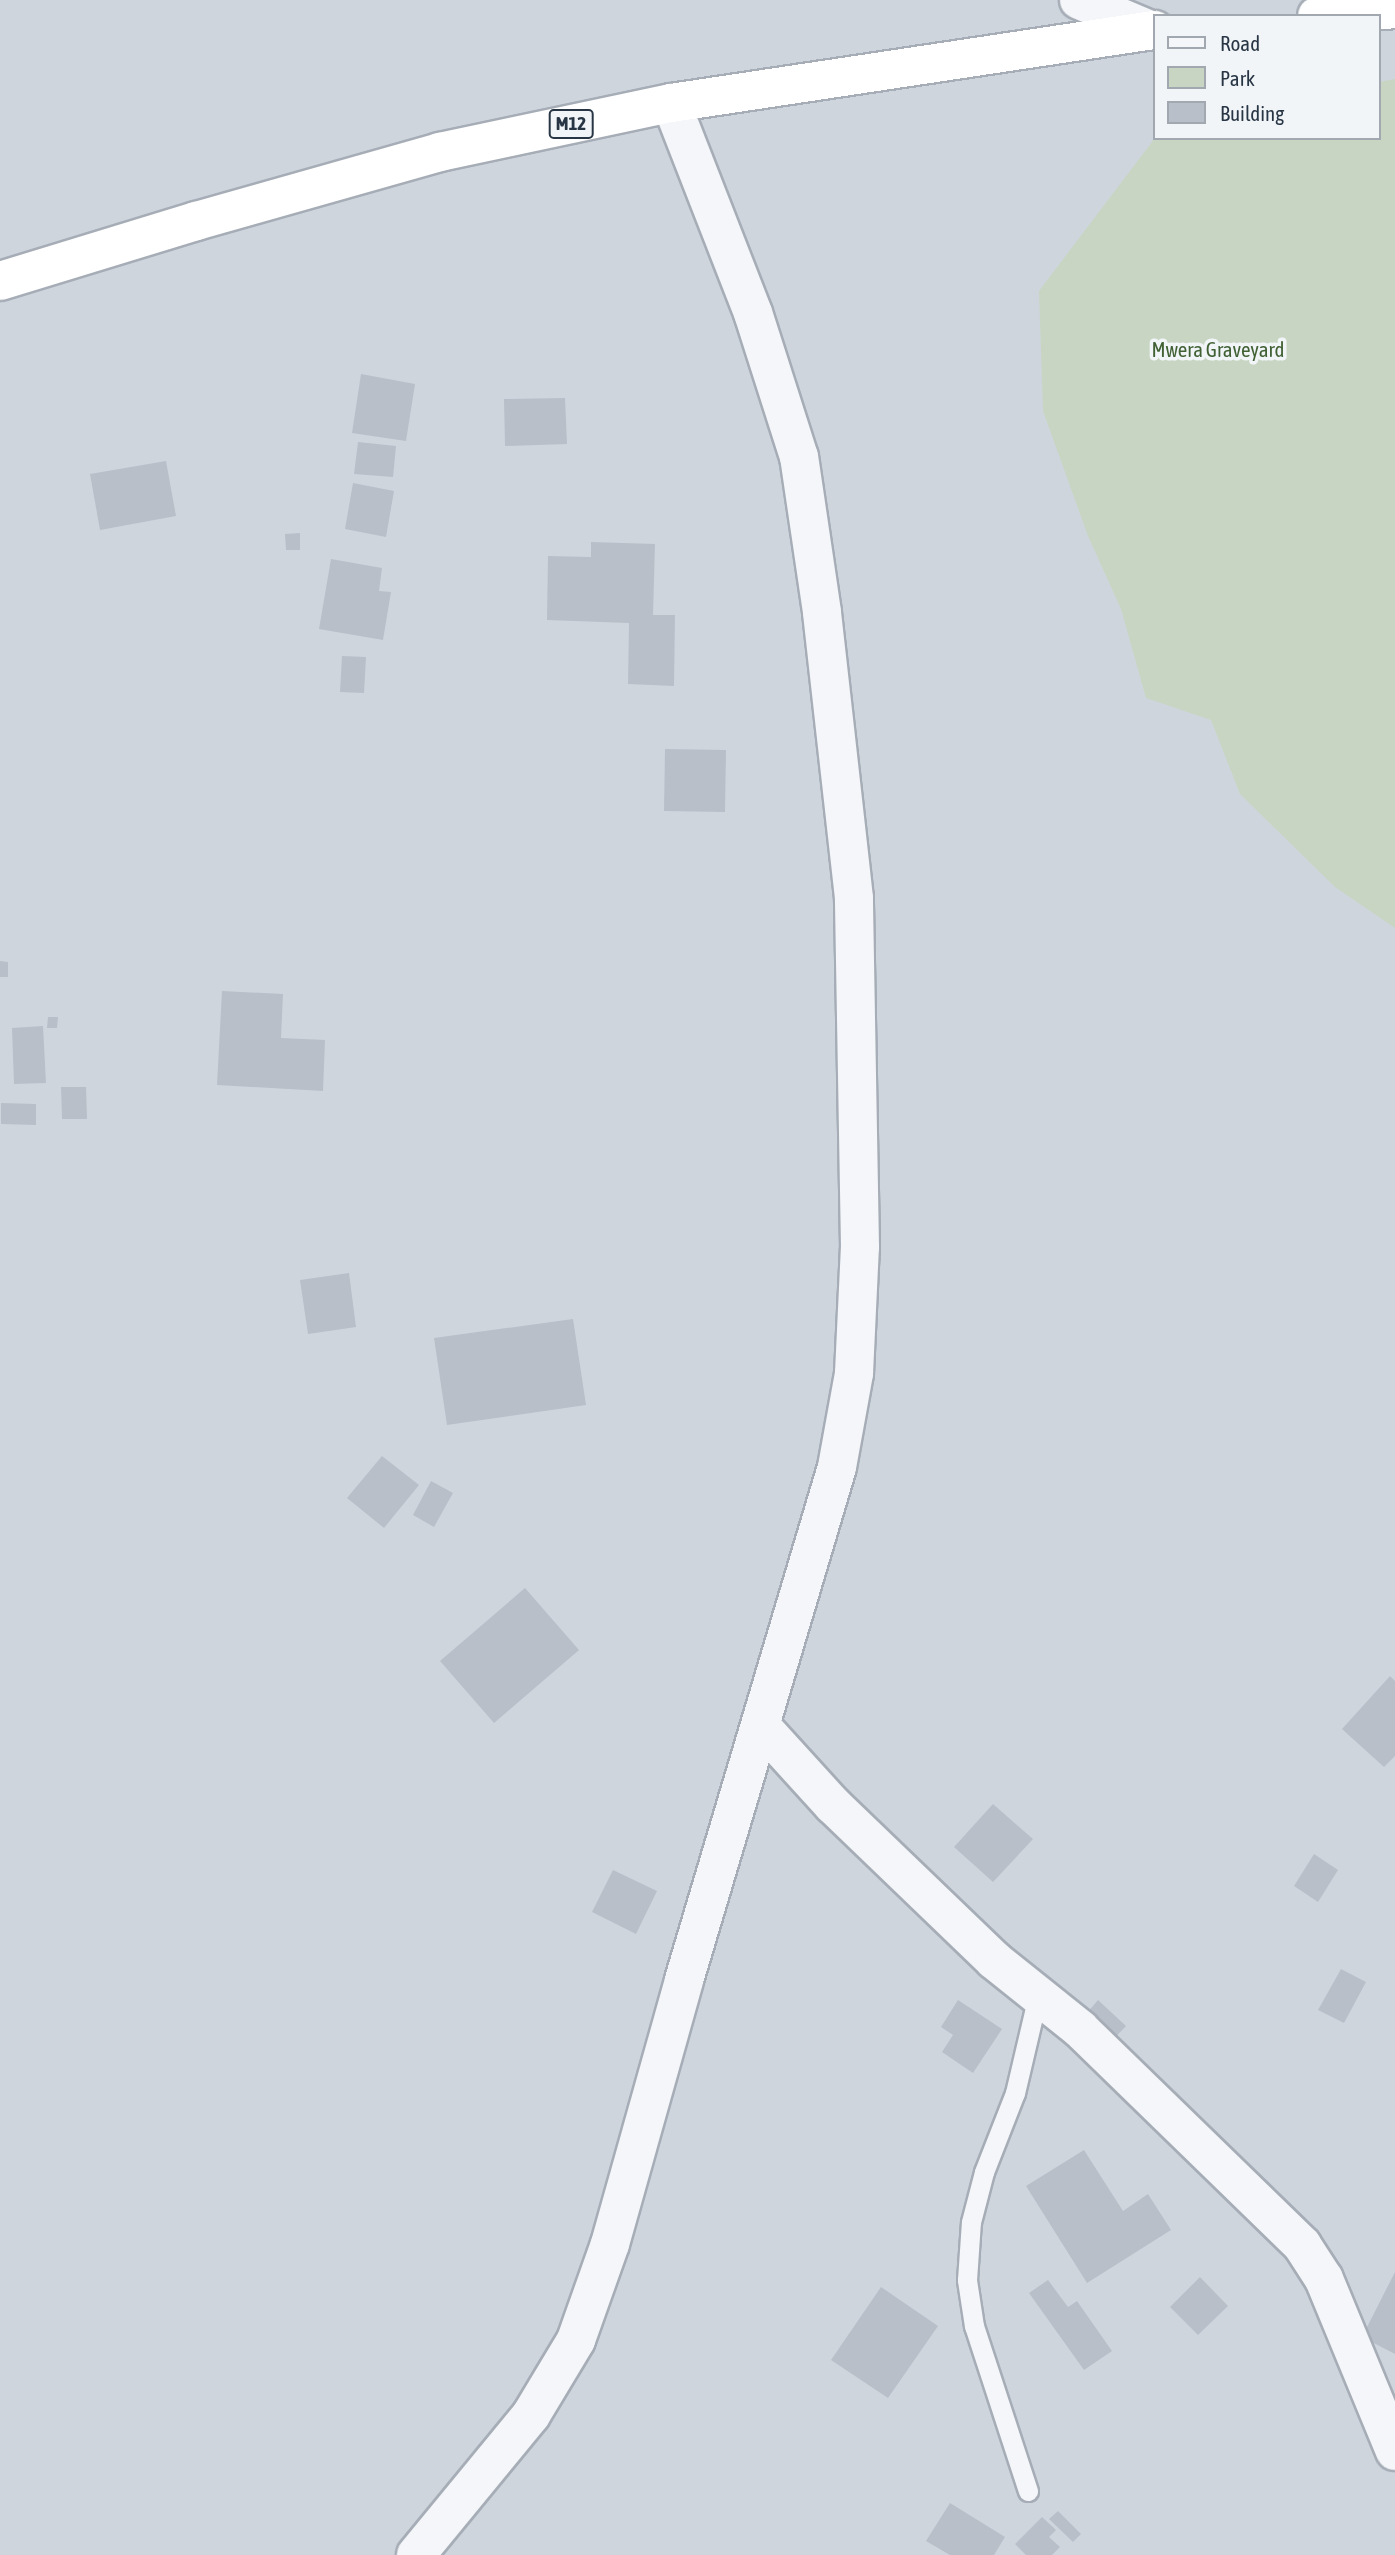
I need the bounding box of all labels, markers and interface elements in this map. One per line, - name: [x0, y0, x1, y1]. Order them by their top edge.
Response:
- legend: [1154, 14, 1381, 140]
- text: Road: [1220, 31, 1260, 55]
- text: Park: [1220, 66, 1255, 90]
- text: Building: [1220, 101, 1284, 125]
- road number: M12: [548, 108, 594, 140]
- park label: Mwera Graveyard: [1151, 336, 1285, 362]

